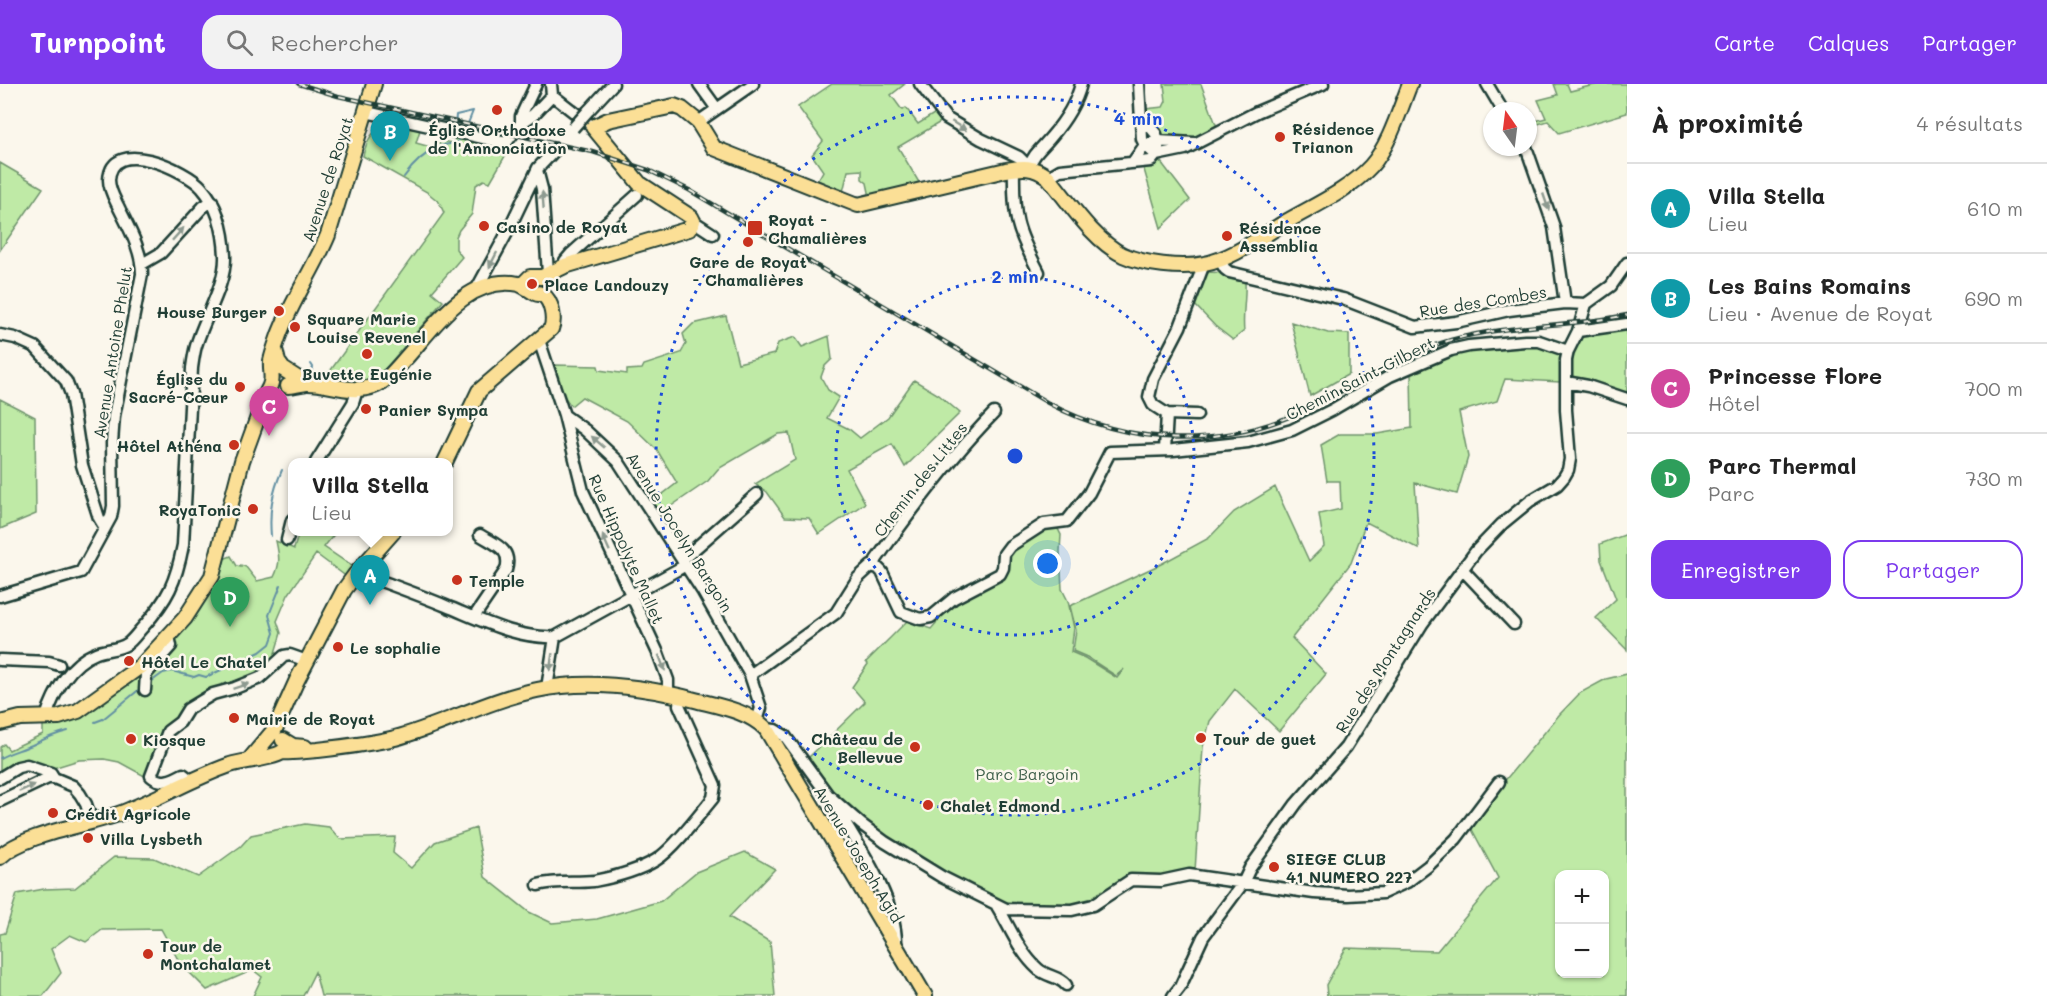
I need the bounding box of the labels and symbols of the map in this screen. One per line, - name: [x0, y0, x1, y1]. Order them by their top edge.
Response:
- north arrow: [1483, 102, 1537, 156]
- marker: Église Orthodoxe de l'Annonciation: [490, 103, 504, 117]
- text: 4 min: [1114, 106, 1162, 130]
- pin: B: [370, 112, 410, 161]
- street label: Avenue de Royat: [297, 114, 357, 244]
- place label: Résidence Trianon: [1292, 118, 1374, 157]
- place label: Église Orthodoxe de l'Annonciation: [428, 119, 566, 158]
- one-way arrow: [951, 121, 967, 132]
- marker: Résidence Trianon: [1273, 130, 1287, 144]
- one-way arrow: [538, 191, 547, 210]
- one-way arrow: [1542, 193, 1551, 211]
- place label: Royat - Chamalières: [768, 209, 867, 248]
- place label: Casino de Royat: [496, 216, 628, 237]
- place label: Résidence Assemblia: [1239, 217, 1321, 256]
- marker: Casino de Royat: [477, 219, 491, 233]
- marker: Royat - Chamalières: [746, 219, 764, 237]
- one-way arrow: [171, 227, 185, 242]
- marker: Résidence Assemblia: [1220, 229, 1234, 243]
- marker: Gare de Royat - Chamalières: [741, 235, 755, 249]
- place label: Gare de Royat - Chamalières: [689, 251, 807, 290]
- one-way arrow: [488, 252, 498, 269]
- street label: Avenue Antoine Phelut: [88, 264, 136, 440]
- text: 2 min: [991, 264, 1039, 288]
- place label: Place Landouzy: [544, 274, 669, 295]
- marker: Place Landouzy: [525, 277, 539, 291]
- street label: Rue des Combes: [1418, 281, 1548, 321]
- place label: House Burger: [156, 301, 267, 322]
- marker: House Burger: [272, 304, 286, 318]
- place label: Square Marie Louise Revenel: [307, 308, 426, 347]
- marker: Square Marie Louise Revenel: [288, 320, 302, 334]
- street label: Chemin Saint-Gilbert: [1282, 331, 1438, 425]
- marker: Buvette Eugénie: [360, 347, 374, 361]
- place label: Buvette Eugénie: [302, 363, 432, 384]
- place label: Église du Sacré-Cœur: [129, 368, 228, 407]
- marker: Église du Sacré-Cœur: [233, 380, 247, 394]
- pin: C: [250, 386, 288, 436]
- place label: Panier Sympa: [378, 399, 488, 420]
- marker: Panier Sympa: [359, 402, 373, 416]
- street label: Chemin des Littes: [869, 417, 971, 541]
- place label: Hôtel Athéna: [117, 435, 222, 456]
- one-way arrow: [590, 435, 606, 448]
- marker: Hôtel Athéna: [227, 438, 241, 452]
- centre of rings: [1005, 446, 1025, 466]
- street label: Avenue Jocelyn Bargoin: [622, 448, 738, 616]
- street label: Rue Hippolyte Mallet: [585, 471, 669, 627]
- place label: RoyaTonic: [158, 499, 241, 520]
- marker: RoyaTonic: [246, 502, 260, 516]
- one-way arrow: [601, 533, 611, 551]
- your location: [1033, 549, 1062, 578]
- pin: A: [350, 556, 389, 605]
- place label: Temple: [469, 570, 525, 591]
- marker: Temple: [450, 573, 464, 587]
- pin: D: [210, 578, 250, 627]
- street label: Rue des Montagnards: [1330, 583, 1440, 737]
- place label: Le sophalie: [350, 637, 441, 658]
- marker: Le sophalie: [331, 640, 345, 654]
- place label: Hôtel Le Chatel: [141, 651, 267, 672]
- one-way arrow: [547, 653, 556, 672]
- marker: Hôtel Le Chatel: [122, 654, 136, 668]
- one-way arrow: [657, 654, 667, 672]
- one-way arrow: [233, 680, 251, 690]
- place label: Mairie de Royat: [246, 708, 375, 729]
- marker: Mairie de Royat: [227, 711, 241, 725]
- place label: Château de Bellevue: [811, 728, 903, 767]
- place label: Tour de guet: [1213, 728, 1316, 749]
- place label: Kiosque: [143, 729, 206, 750]
- marker: Tour de guet: [1194, 731, 1208, 745]
- marker: Kiosque: [124, 732, 138, 746]
- marker: Château de Bellevue: [908, 740, 922, 754]
- park label: Parc Bargoin: [976, 763, 1078, 784]
- street label: Avenue Joseph Agid: [810, 782, 908, 926]
- one-way arrow: [18, 783, 36, 793]
- place label: Chalet Edmond: [940, 795, 1060, 816]
- marker: Chalet Edmond: [921, 798, 935, 812]
- place label: Crédit Agricole: [65, 803, 191, 824]
- marker: Crédit Agricole: [46, 806, 60, 820]
- place label: Villa Lysbeth: [100, 828, 202, 849]
- marker: Villa Lysbeth: [81, 831, 95, 845]
- place label: SIEGE CLUB 41 NUMERO 227: [1286, 848, 1412, 887]
- marker: SIEGE CLUB 41 NUMERO 227: [1267, 860, 1281, 874]
- place label: Tour de Montchalamet: [160, 935, 271, 974]
- marker: Tour de Montchalamet: [141, 947, 155, 961]

